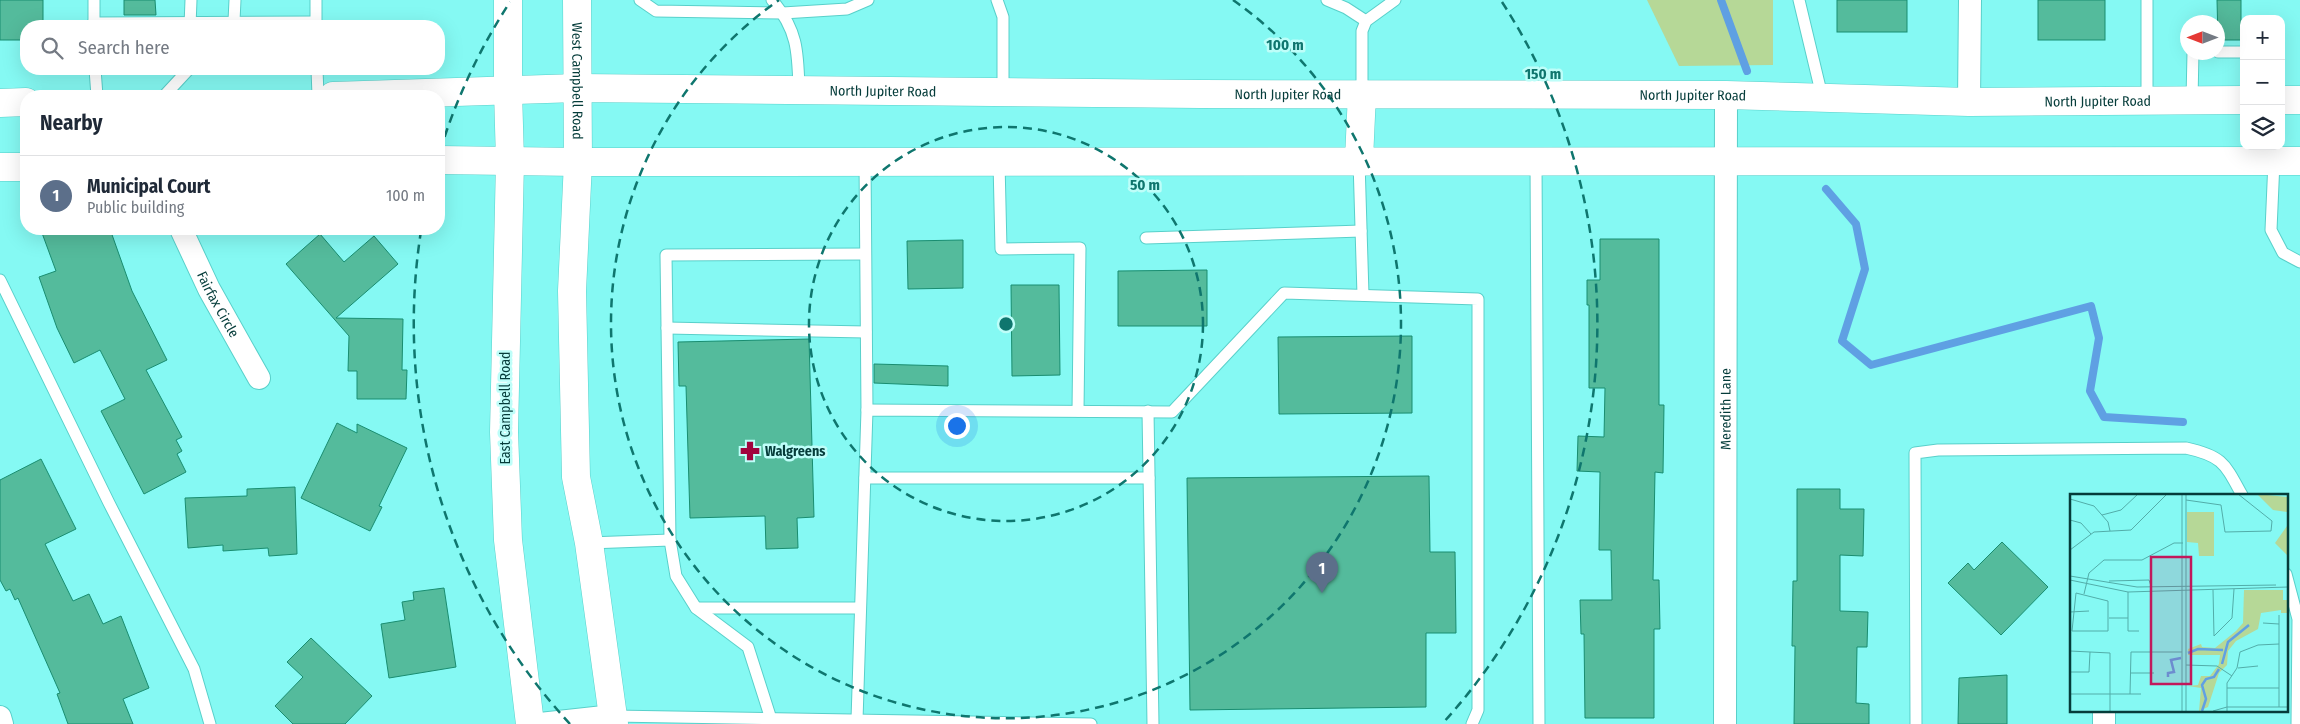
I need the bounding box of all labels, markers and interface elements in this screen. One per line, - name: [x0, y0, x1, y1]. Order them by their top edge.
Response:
- north arrow: [2180, 15, 2225, 60]
- map controls: [2240, 15, 2285, 150]
- button: +: [2240, 15, 2285, 60]
- search box: [20, 20, 445, 75]
- street label: West Campbell Road: [568, 22, 586, 140]
- icon: search: [38, 34, 66, 62]
- text: Search here: [78, 36, 170, 59]
- text: 100 m: [1266, 36, 1304, 54]
- button: −: [2240, 60, 2285, 105]
- text: 150 m: [1525, 65, 1561, 83]
- street label: North Jupiter Road: [829, 82, 936, 100]
- street label: North Jupiter Road: [1234, 86, 1341, 103]
- street label: North Jupiter Road: [1639, 87, 1746, 105]
- street label: North Jupiter Road: [2044, 93, 2151, 110]
- button: layers: [2240, 105, 2285, 150]
- text: Nearby: [40, 110, 102, 136]
- text: Municipal Court: [87, 175, 210, 198]
- text: 50 m: [1130, 176, 1160, 194]
- text: 1: [53, 186, 59, 205]
- text: 100 m: [386, 186, 425, 205]
- text: Public building: [87, 198, 184, 217]
- street label: Fairfax Circle: [193, 269, 243, 341]
- centre of rings: [997, 315, 1015, 333]
- street label: East Campbell Road: [497, 351, 514, 465]
- street label: Meredith Lane: [1717, 368, 1735, 450]
- your location: [944, 413, 970, 439]
- pharmacy icon: Walgreens: [739, 440, 761, 462]
- place label: Walgreens: [765, 443, 825, 460]
- inset map: [2070, 494, 2288, 712]
- pin: 1: [1306, 552, 1338, 593]

